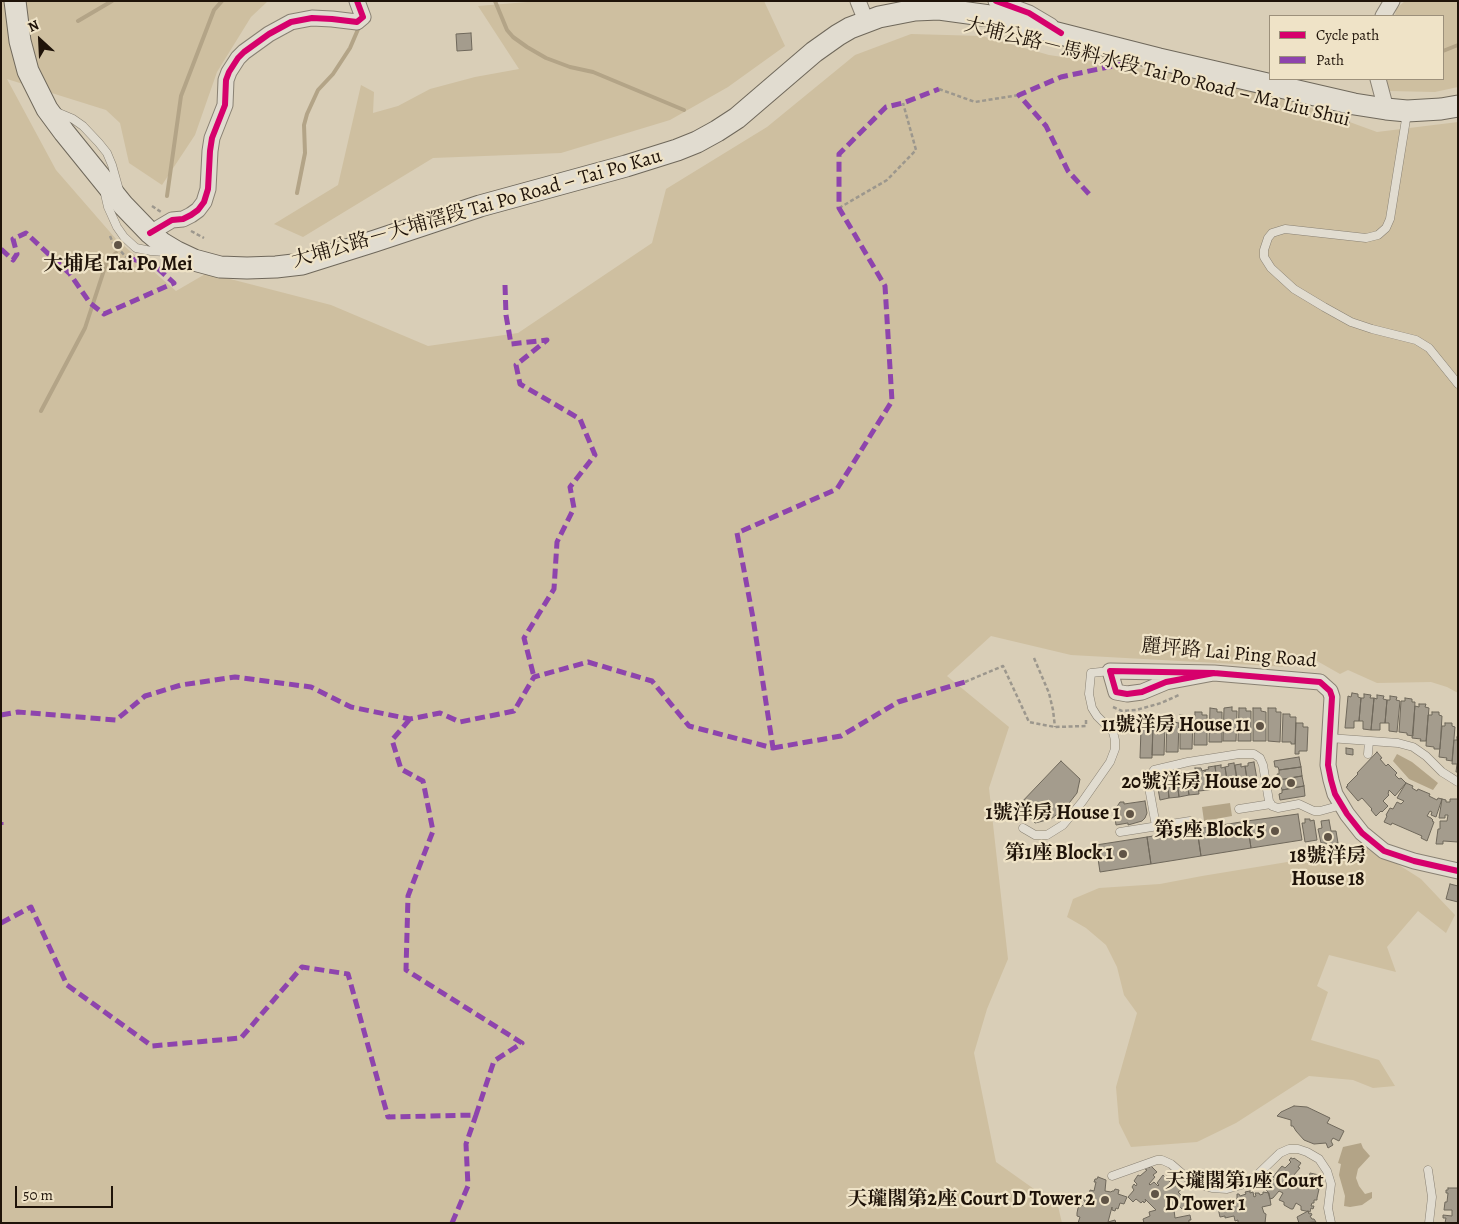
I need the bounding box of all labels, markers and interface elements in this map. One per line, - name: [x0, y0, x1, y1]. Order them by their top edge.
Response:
- street label: 大埔公路－馬料水段 Tai Po Road – Ma Liu Shui: [962, 13, 1352, 133]
- north arrow: [15, 15, 65, 65]
- text: N: [25, 15, 42, 37]
- legend: [1269, 15, 1444, 80]
- text: Cycle path: [1316, 25, 1379, 45]
- text: Path: [1316, 50, 1344, 70]
- street label: 大埔公路－大埔滘段 Tai Po Road – Tai Po Kau: [289, 145, 665, 273]
- marker: 大埔尾 Tai Po Mei: [112, 239, 124, 251]
- place label: 大埔尾 Tai Po Mei: [43, 253, 193, 277]
- street label: 麗坪路 Lai Ping Road: [1140, 634, 1318, 674]
- place label: 11號洋房 House 11: [1101, 714, 1250, 738]
- marker: 11號洋房 House 11: [1254, 720, 1266, 732]
- place label: 20號洋房 House 20: [1121, 771, 1281, 795]
- marker: 20號洋房 House 20: [1285, 777, 1297, 789]
- place label: 1號洋房 House 1: [986, 802, 1120, 826]
- marker: 1號洋房 House 1: [1124, 808, 1136, 820]
- place label: 第5座 Block 5: [1154, 819, 1265, 843]
- marker: 第5座 Block 5: [1269, 825, 1281, 837]
- marker: 18號洋房 House 18: [1322, 831, 1334, 843]
- place label: 第1座 Block 1: [1005, 842, 1113, 866]
- place label: 18號洋房 House 18: [1290, 845, 1366, 892]
- marker: 第1座 Block 1: [1117, 848, 1129, 860]
- place label: 天瓏閣第1座 Court D Tower 1: [1165, 1170, 1324, 1217]
- scale bar: [18, 1176, 115, 1208]
- text: 50 m: [23, 1185, 53, 1205]
- place label: 天瓏閣第2座 Court D Tower 2: [847, 1188, 1095, 1212]
- marker: 天瓏閣第1座 Court D Tower 1: [1149, 1188, 1161, 1200]
- marker: 天瓏閣第2座 Court D Tower 2: [1099, 1194, 1111, 1206]

